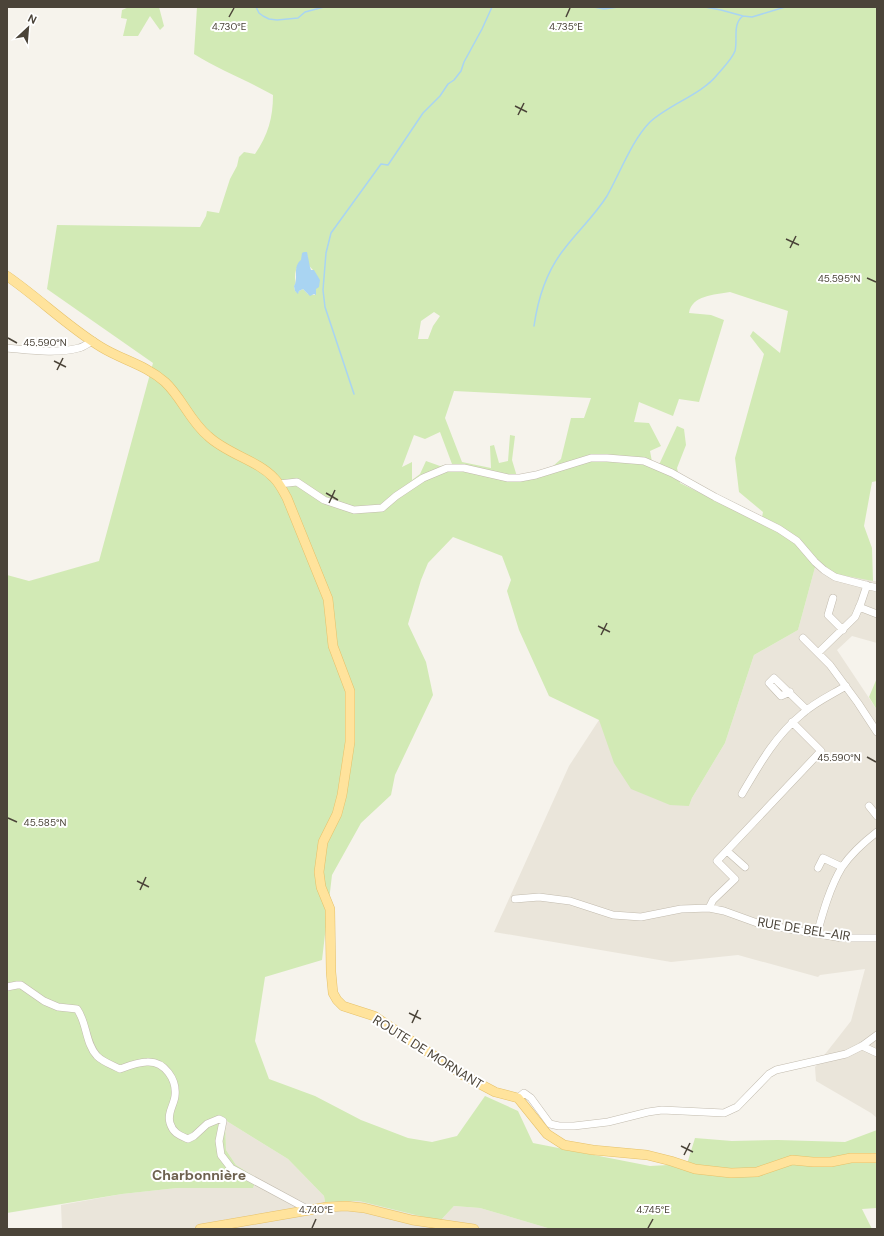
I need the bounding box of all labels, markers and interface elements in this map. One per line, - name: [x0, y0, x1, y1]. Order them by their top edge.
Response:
- north arrow: [8, 8, 48, 48]
- text: N: [26, 11, 39, 27]
- text: 4.730°E: [212, 20, 247, 33]
- text: 4.735°E: [549, 20, 583, 33]
- text: 45.595°N: [818, 272, 860, 285]
- text: 45.590°N: [23, 336, 67, 349]
- text: 45.590°N: [817, 751, 861, 764]
- text: 45.585°N: [24, 816, 66, 829]
- street label: RUE DE BEL-AIR: [756, 913, 852, 945]
- street label: ROUTE DE MORNANT: [370, 1011, 486, 1093]
- district label: Charbonnière: [152, 1166, 246, 1184]
- text: 4.740°E: [299, 1203, 334, 1216]
- text: 4.745°E: [636, 1203, 670, 1216]

